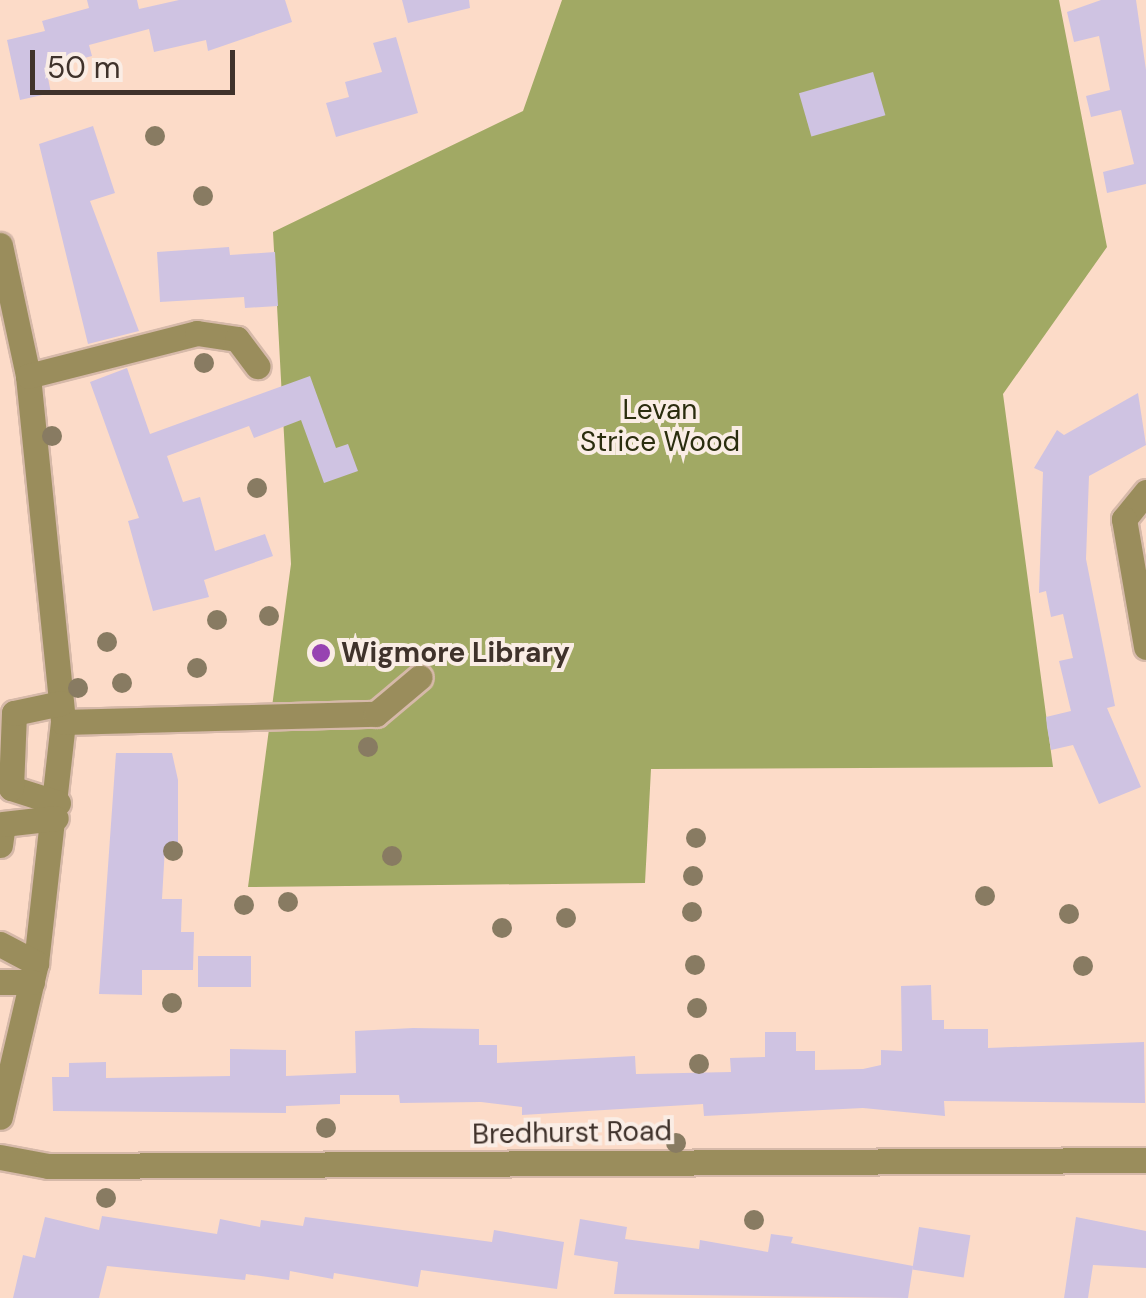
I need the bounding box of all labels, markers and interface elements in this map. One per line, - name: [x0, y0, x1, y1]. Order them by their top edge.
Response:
- scale bar: [35, 30, 240, 92]
- text: 50 m: [47, 48, 121, 87]
- park label: Levan Strice Wood: [580, 393, 740, 459]
- place label: Wigmore Library: [341, 636, 570, 670]
- marker: Wigmore Library: [310, 642, 332, 664]
- street label: Bredhurst Road: [472, 1114, 672, 1152]

